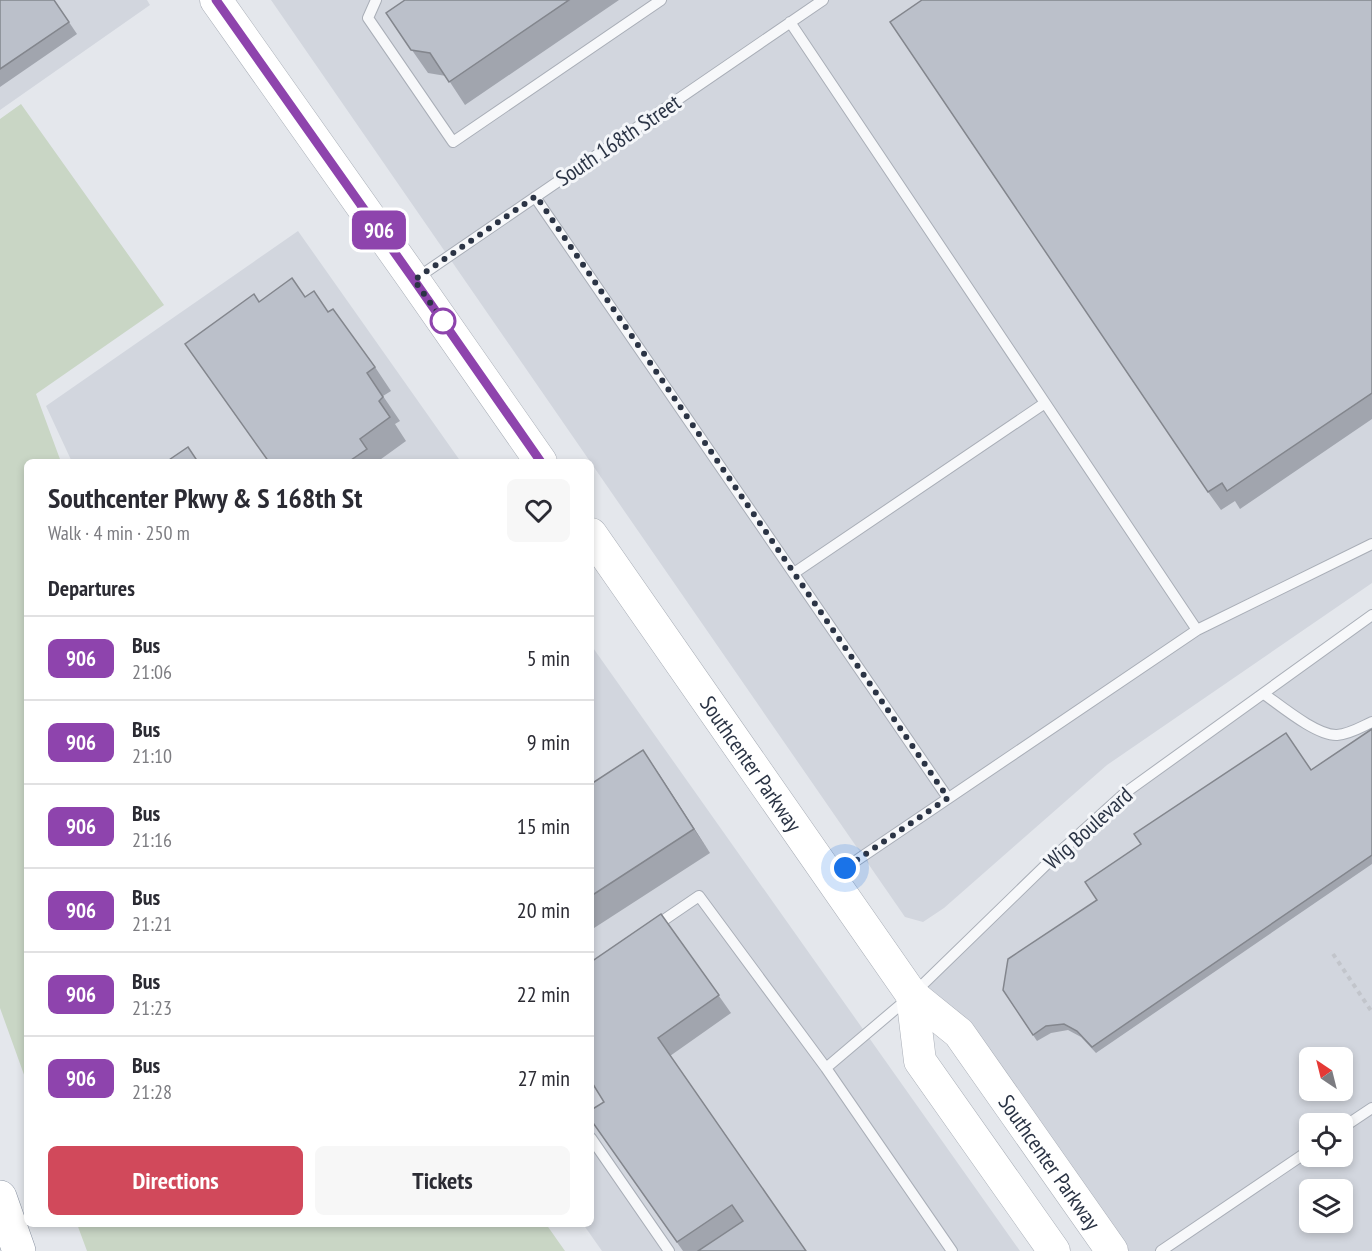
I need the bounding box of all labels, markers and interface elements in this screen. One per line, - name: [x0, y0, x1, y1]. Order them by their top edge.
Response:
- street label: South 168th Street: [550, 88, 686, 192]
- line badge: 906: [344, 210, 413, 250]
- text: 906: [364, 217, 394, 244]
- unlabelled marker: [430, 308, 456, 334]
- text: Southcenter Pkwy & S 168th St: [48, 479, 362, 516]
- button: heart: [507, 479, 570, 542]
- text: Walk · 4 min · 250 m: [48, 520, 190, 546]
- text: Departures: [48, 574, 135, 602]
- text: Bus: [132, 631, 160, 659]
- text: 5 min: [527, 644, 570, 672]
- text: 906: [66, 645, 96, 672]
- text: 21:06: [132, 659, 172, 685]
- street label: Southcenter Parkway: [694, 691, 808, 838]
- text: Bus: [132, 715, 160, 743]
- text: 9 min: [527, 728, 570, 756]
- text: 906: [66, 729, 96, 756]
- text: 21:10: [132, 743, 172, 769]
- street label: Wig Boulevard: [1038, 781, 1138, 875]
- text: Bus: [132, 799, 160, 827]
- text: 15 min: [517, 812, 570, 840]
- text: 906: [66, 813, 96, 840]
- text: 21:16: [132, 827, 172, 853]
- your location: [830, 853, 860, 883]
- text: Bus: [132, 883, 160, 911]
- text: 20 min: [517, 896, 570, 924]
- text: 906: [66, 897, 96, 924]
- text: 21:21: [132, 911, 172, 937]
- text: Bus: [132, 967, 160, 995]
- text: 22 min: [517, 980, 570, 1008]
- text: 906: [66, 981, 96, 1008]
- text: 21:23: [132, 995, 172, 1021]
- north arrow: [1299, 1047, 1353, 1101]
- map controls: [1299, 1047, 1353, 1233]
- text: Bus: [132, 1051, 160, 1079]
- text: 27 min: [518, 1064, 570, 1092]
- text: 906: [66, 1065, 96, 1092]
- text: 21:28: [132, 1079, 172, 1105]
- street label: Southcenter Parkway: [993, 1089, 1107, 1236]
- button: locate: [1299, 1113, 1353, 1167]
- button: Directions: [48, 1146, 303, 1215]
- button: Tickets: [315, 1146, 570, 1215]
- button: layers: [1299, 1179, 1353, 1233]

